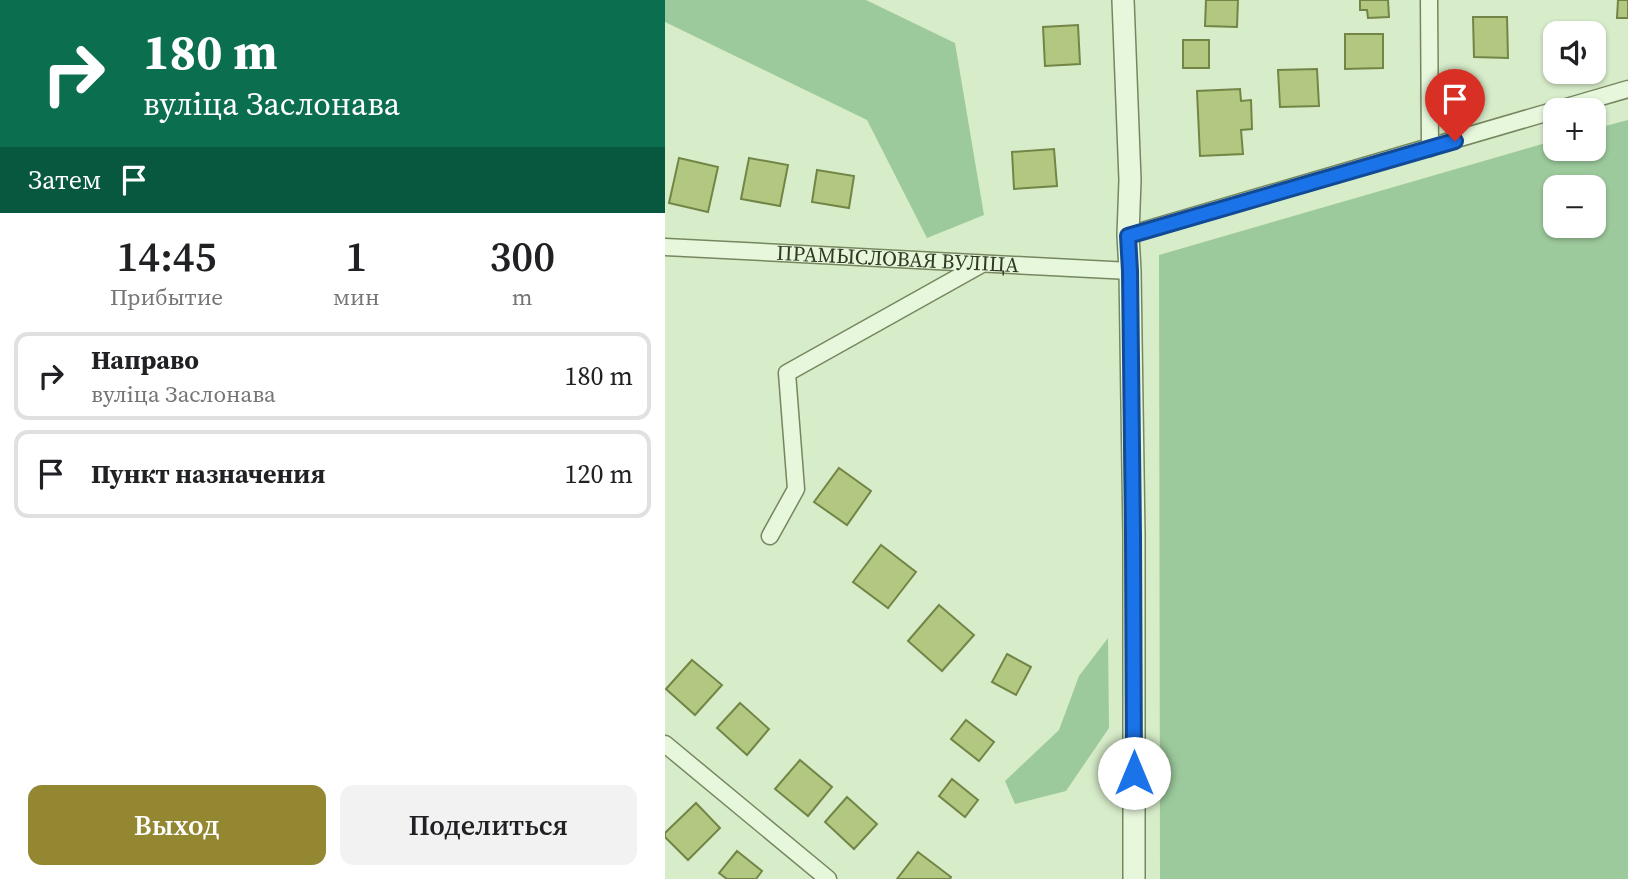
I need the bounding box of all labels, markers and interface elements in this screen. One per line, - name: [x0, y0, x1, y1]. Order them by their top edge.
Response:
- text: 180 m: [143, 18, 278, 85]
- map controls: [1543, 21, 1606, 238]
- button: sound: [1543, 21, 1606, 84]
- icon: right: [28, 28, 119, 119]
- pin: [1425, 69, 1485, 141]
- icon: arrive: [1436, 80, 1474, 118]
- text: вуліца Заслонава: [143, 82, 400, 126]
- button: +: [1543, 98, 1606, 161]
- icon: arrive: [115, 161, 153, 199]
- text: Затем: [28, 162, 101, 198]
- button: −: [1543, 175, 1606, 238]
- text: 14:45: [117, 227, 217, 285]
- text: 1: [345, 227, 367, 285]
- text: 300: [489, 227, 555, 285]
- street label: ПРАМЫСЛОВАЯ ВУЛІЦА: [776, 238, 1020, 279]
- text: Прибытие: [110, 281, 223, 313]
- text: мин: [333, 281, 380, 313]
- text: m: [512, 281, 533, 313]
- text: Направо: [91, 342, 199, 378]
- icon: right: [32, 357, 70, 395]
- text: 180 m: [565, 358, 633, 394]
- text: вуліца Заслонава: [91, 378, 276, 410]
- icon: arrive: [32, 455, 70, 493]
- text: Пункт назначения: [91, 456, 325, 492]
- text: 120 m: [565, 456, 633, 492]
- position arrow: [1097, 736, 1171, 810]
- button: Выход: [28, 785, 326, 865]
- button: Поделиться: [340, 785, 637, 865]

